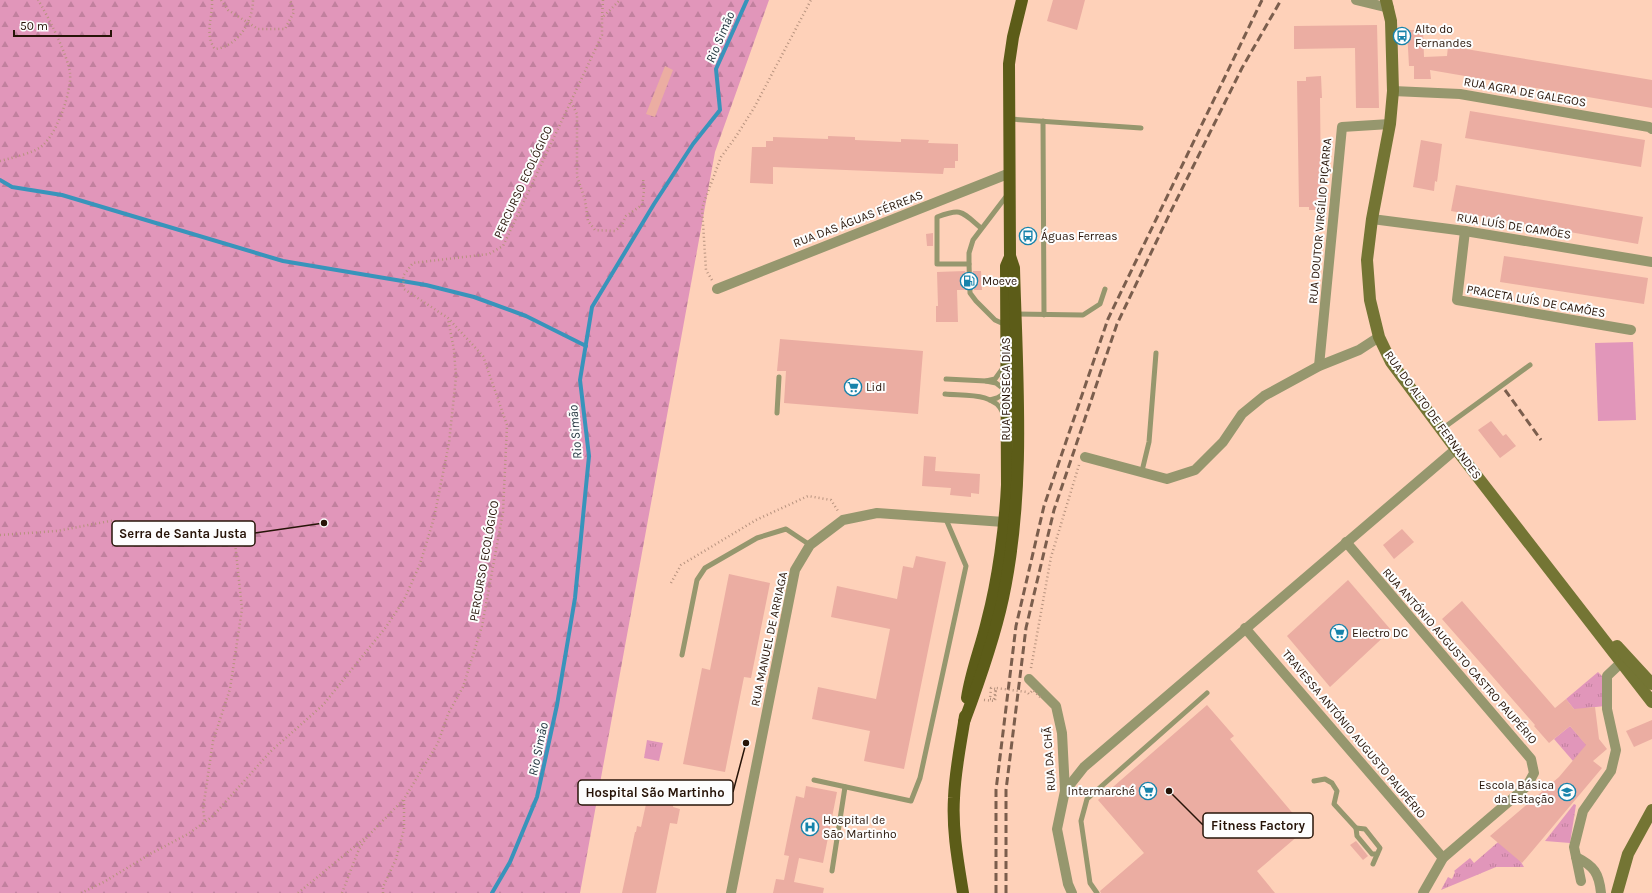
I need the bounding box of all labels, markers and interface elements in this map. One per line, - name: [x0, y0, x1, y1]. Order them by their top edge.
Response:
- water label: Rio Simão: [702, 9, 738, 65]
- scale bar: [14, 12, 111, 38]
- text: 50 m: [20, 19, 48, 33]
- place label: Alto do Fernandes: [1415, 22, 1472, 50]
- bus stop icon: Alto do Fernandes: [1392, 26, 1412, 46]
- street label: RUA AGRA DE GALEGOS: [1463, 74, 1587, 110]
- street label: PERCURSO ECOLÓGICO: [490, 123, 555, 240]
- street label: RUA DOUTOR VIRGÍLIO PIÇARRA: [1305, 137, 1334, 304]
- street label: RUA DAS ÁGUAS FÉRREAS: [791, 187, 925, 250]
- street label: RUA LUÍS DE CAMÕES: [1456, 209, 1572, 242]
- bus stop icon: Águas Ferreas: [1018, 226, 1038, 246]
- place label: Águas Ferreas: [1041, 228, 1118, 243]
- fuel station icon: Moeve: [959, 271, 979, 291]
- place label: Moeve: [982, 274, 1017, 288]
- street label: PRACETA LUÍS DE CAMÕES: [1465, 281, 1607, 320]
- street label: RUA FONSECA DIAS: [999, 337, 1013, 441]
- street label: RUA DO ALTO DE FERNANDES: [1382, 348, 1484, 482]
- supermarket icon: Lidl: [843, 377, 863, 397]
- place label: Lidl: [866, 380, 886, 394]
- water label: Rio Simão: [565, 404, 585, 460]
- street label: PERCURSO ECOLÓGICO: [465, 499, 502, 623]
- callout: Serra de Santa Justa: [112, 521, 255, 546]
- text: Serra de Santa Justa: [119, 526, 247, 541]
- street label: RUA ANTÓNIO AUGUSTO CASTRO PAUPÉRIO: [1380, 565, 1541, 747]
- street label: RUA MANUEL DE ARRIAGA: [748, 570, 790, 708]
- supermarket icon: Electro DC: [1329, 623, 1349, 643]
- place label: Electro DC: [1352, 626, 1408, 640]
- street label: TRAVESSA ANTÓNIO AUGUSTO PAUPÉRIO: [1279, 646, 1430, 821]
- water label: Rio Simão: [525, 720, 551, 777]
- street label: RUA DA CHÃ: [1040, 726, 1058, 792]
- place label: Escola Básica da Estação: [1479, 778, 1554, 806]
- callout: Hospital São Martinho: [578, 780, 733, 805]
- supermarket icon: Intermarché: [1138, 781, 1158, 801]
- school or university icon: Escola Básica da Estação: [1557, 782, 1577, 802]
- place label: Intermarché: [1068, 784, 1135, 798]
- text: Hospital São Martinho: [585, 785, 725, 800]
- place label: Hospital de São Martinho: [823, 813, 897, 841]
- callout: Fitness Factory: [1203, 813, 1313, 838]
- hospital icon: Hospital de São Martinho: [800, 817, 820, 837]
- text: Fitness Factory: [1211, 818, 1305, 833]

